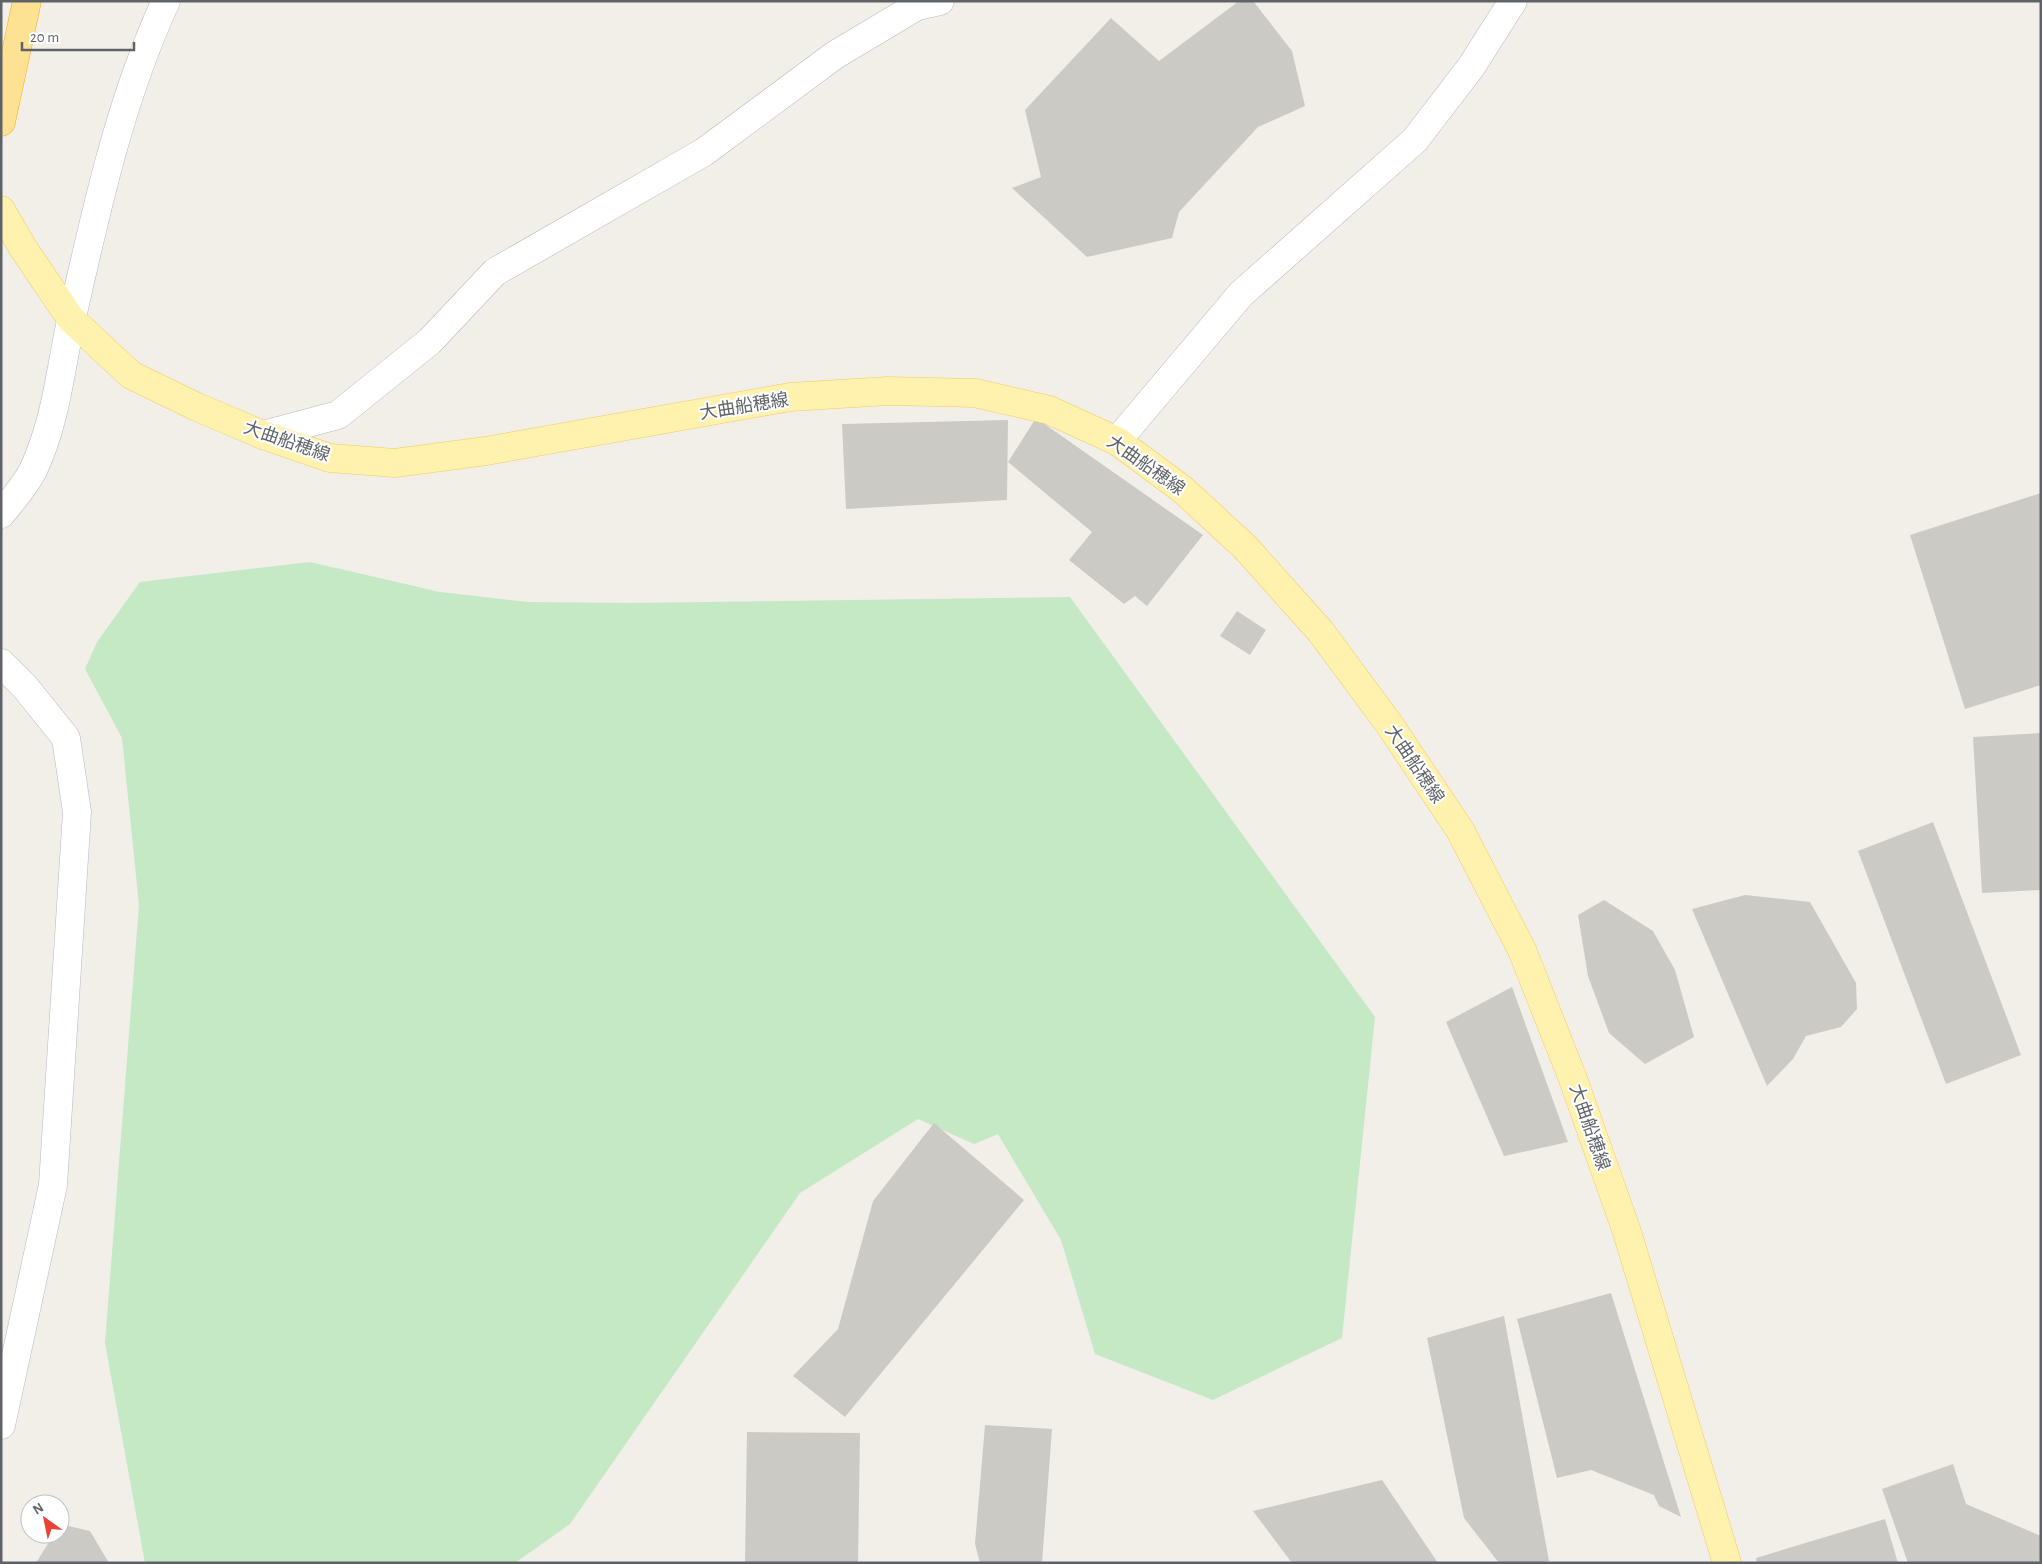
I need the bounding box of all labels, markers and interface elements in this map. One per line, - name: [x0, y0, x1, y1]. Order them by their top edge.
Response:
- scale bar: [22, 20, 135, 52]
- text: 20 m: [30, 30, 59, 45]
- street label: 大曲船穂線: [698, 389, 790, 423]
- street label: 大曲船穂線: [241, 417, 333, 465]
- street label: 大曲船穂線: [1103, 431, 1189, 499]
- street label: 大曲船穂線: [1382, 721, 1448, 807]
- street label: 大曲船穂線: [1566, 1081, 1614, 1173]
- north arrow: [20, 1494, 70, 1544]
- text: N: [31, 1500, 46, 1517]

